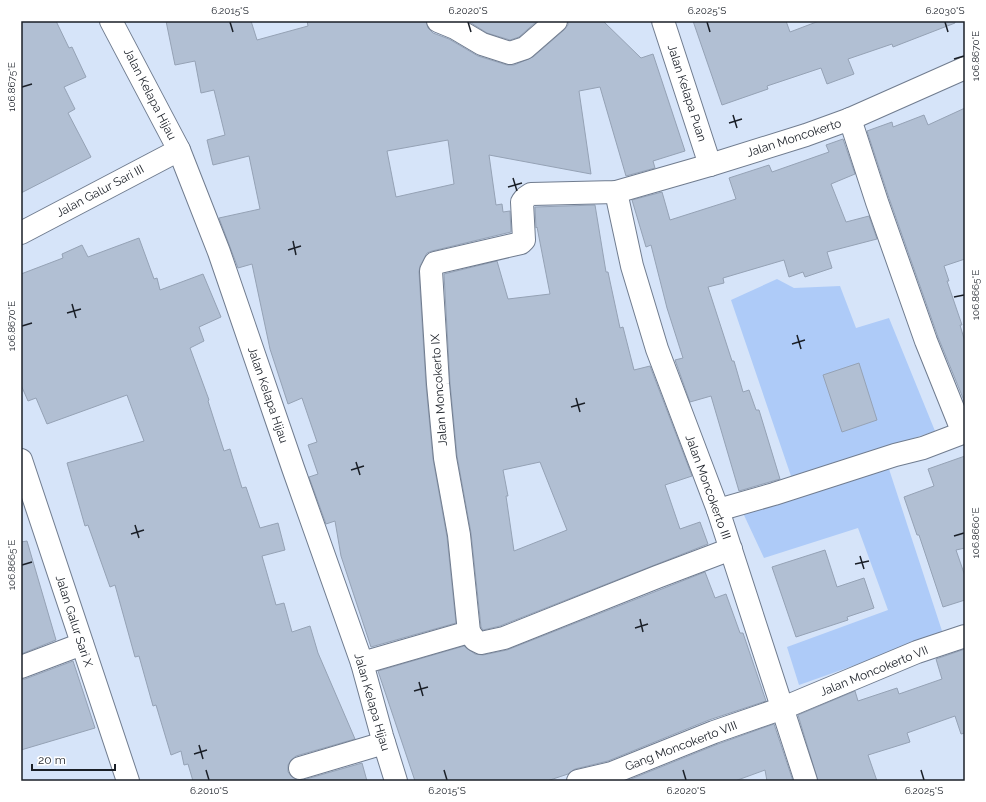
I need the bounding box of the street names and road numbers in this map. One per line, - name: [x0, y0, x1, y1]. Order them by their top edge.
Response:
- street label: Jalan Kelapa Puan: [665, 43, 709, 143]
- street label: Jalan Kelapa Hijau: [121, 46, 179, 142]
- street label: Jalan Moncokerto: [745, 116, 843, 160]
- street label: Jalan Galur Sari III: [54, 162, 146, 220]
- street label: Jalan Moncokerto IX: [428, 333, 450, 446]
- street label: Jalan Kelapa Hijau: [245, 345, 291, 445]
- street label: Jalan Moncokerto III: [683, 433, 733, 541]
- street label: Jalan Galur Sari X: [53, 573, 96, 669]
- street label: Jalan Moncokerto VII: [818, 643, 930, 699]
- street label: Jalan Kelapa Hijau: [351, 651, 393, 753]
- street label: Gang Moncokerto VIII: [623, 718, 739, 774]

